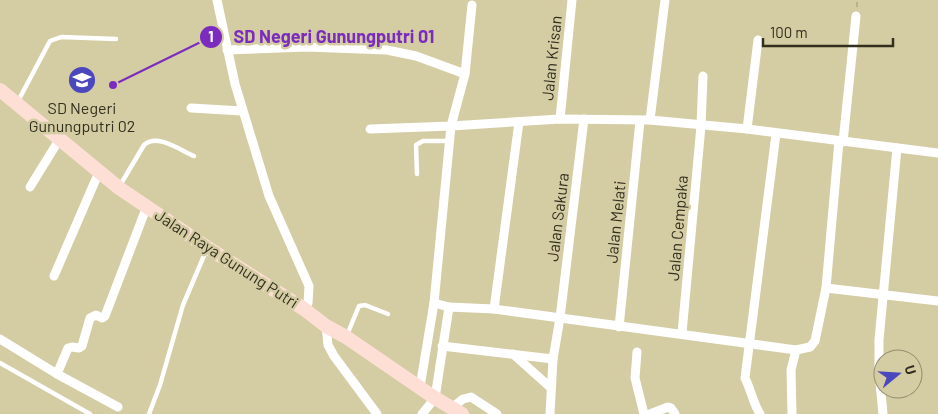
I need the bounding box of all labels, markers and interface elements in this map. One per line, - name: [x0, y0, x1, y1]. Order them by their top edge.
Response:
- street label: Jalan Krisan: [537, 15, 565, 101]
- scale bar: [763, 15, 893, 47]
- callout: SD Negeri Gunungputri 01: [199, 20, 445, 53]
- text: 100 m: [770, 23, 808, 41]
- text: SD Negeri Gunungputri 01: [234, 25, 434, 47]
- text: 1: [208, 27, 214, 45]
- school or university icon: SD Negeri Gunungputri 02: [67, 65, 97, 95]
- place label: SD Negeri Gunungputri 02: [29, 98, 135, 135]
- street label: Jalan Sakura: [542, 172, 572, 262]
- street label: Jalan Cempaka: [663, 175, 691, 281]
- street label: Jalan Melati: [601, 180, 629, 264]
- street label: Jalan Raya Gunung Putri: [152, 204, 302, 312]
- north arrow: [873, 349, 923, 399]
- text: U: [901, 363, 920, 377]

